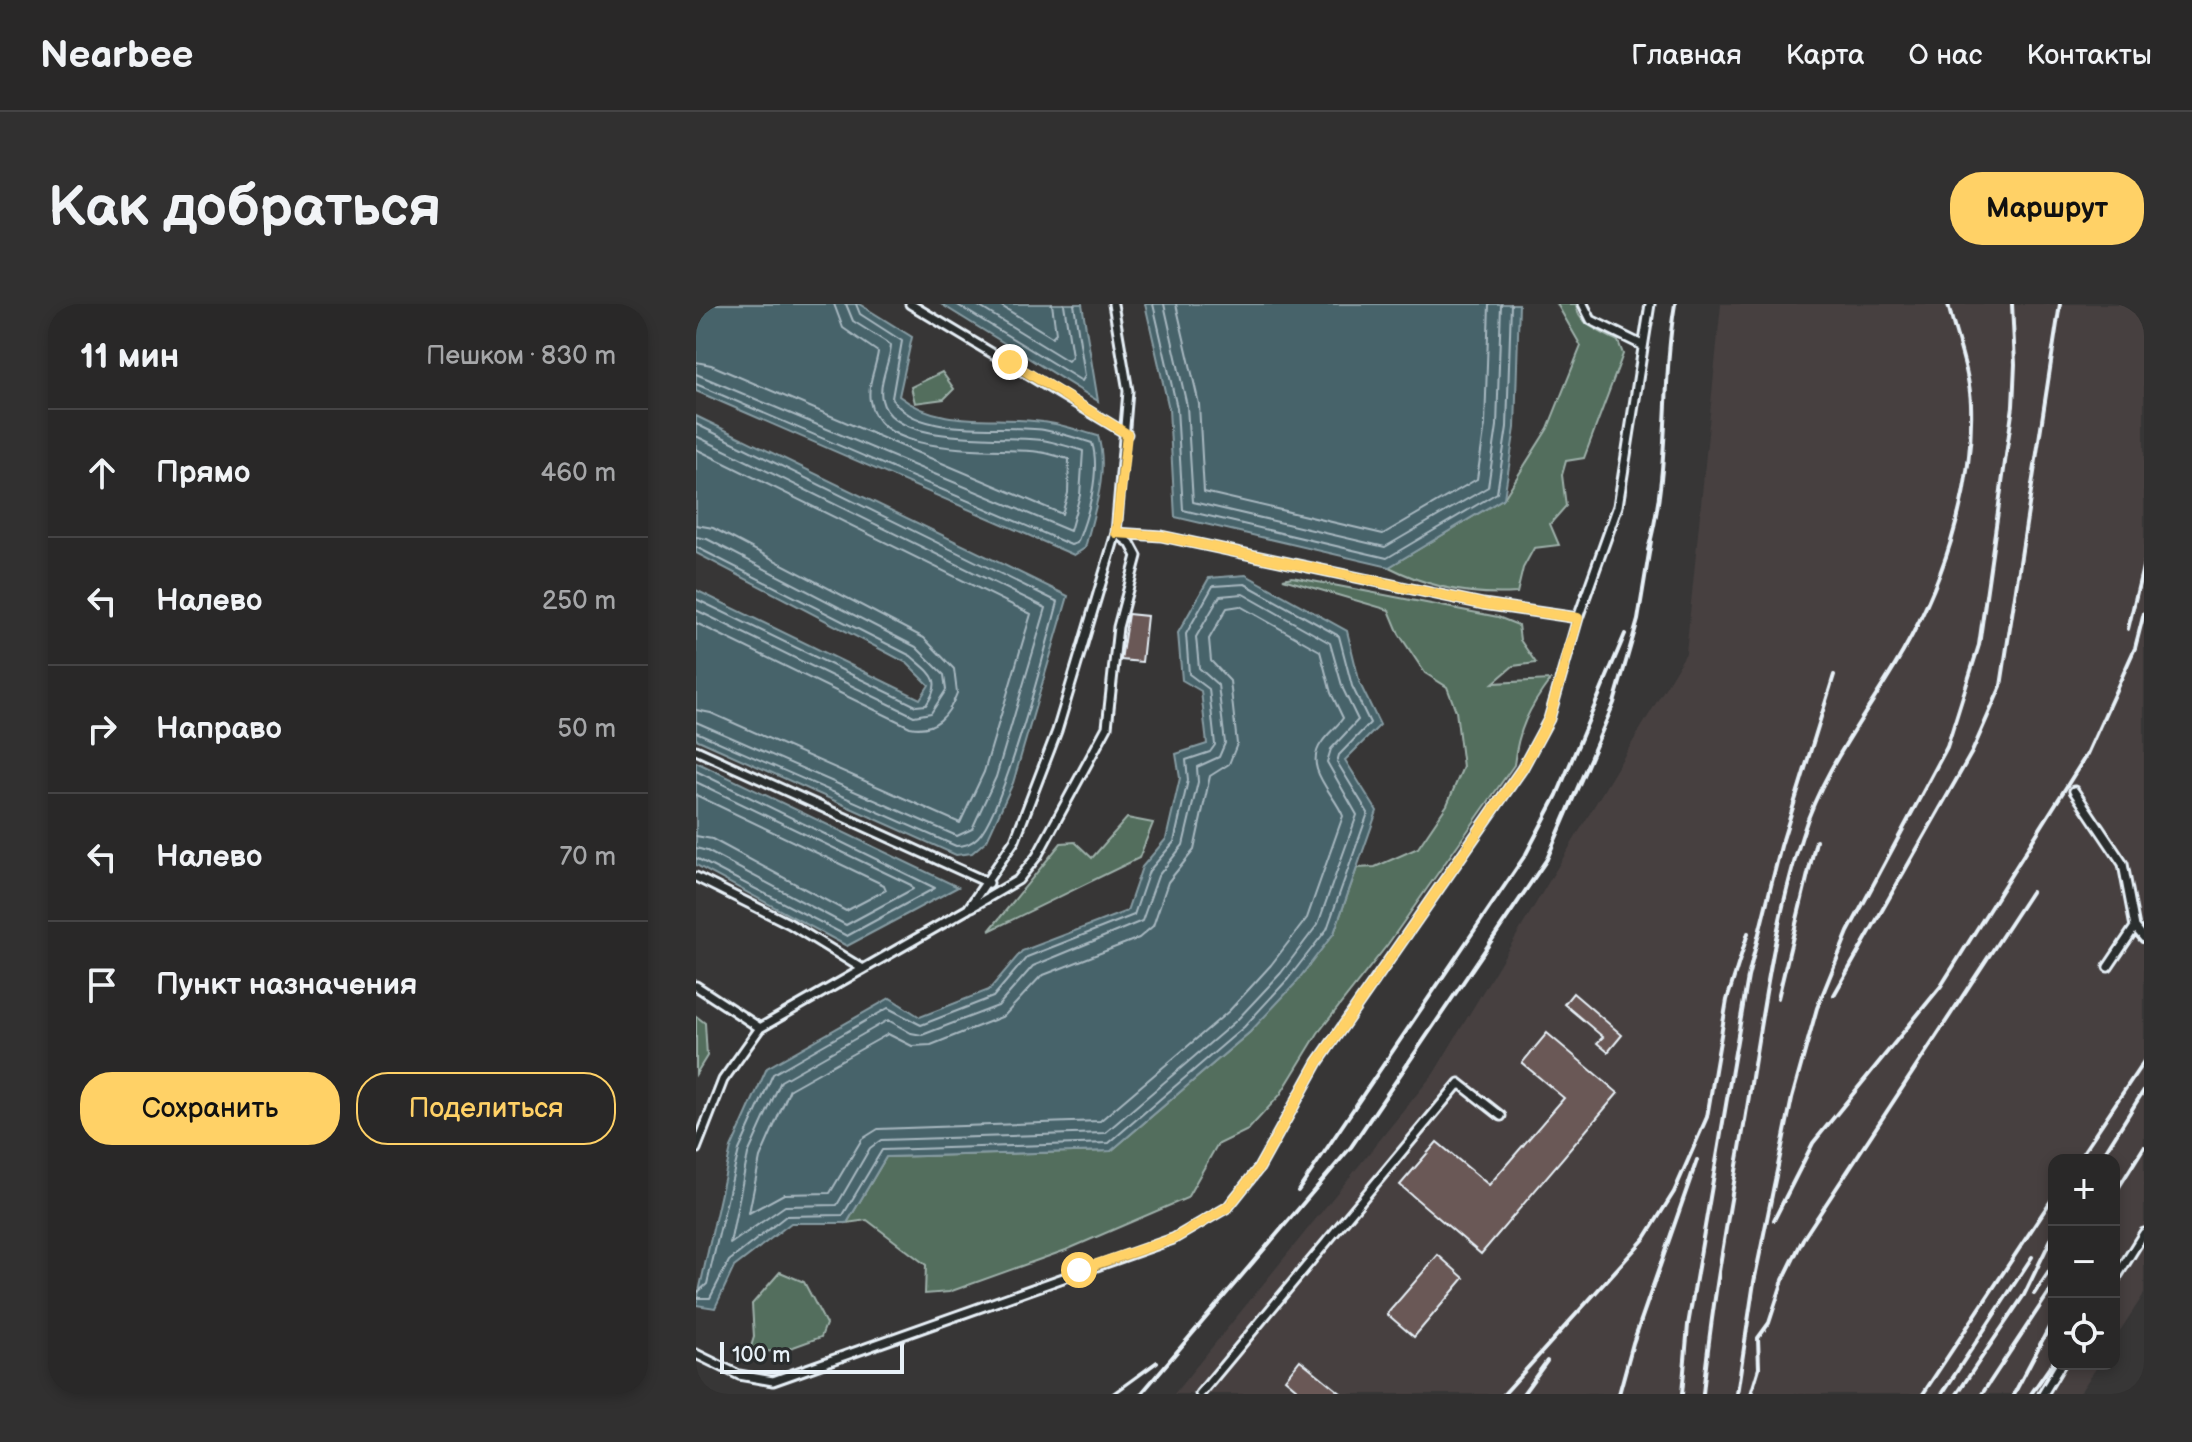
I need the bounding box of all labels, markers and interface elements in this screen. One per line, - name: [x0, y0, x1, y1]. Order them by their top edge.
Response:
- text: Nearbee: [40, 33, 193, 78]
- text: Главная: [1631, 39, 1742, 72]
- text: Карта: [1786, 39, 1865, 72]
- text: О нас: [1909, 39, 1982, 72]
- text: Контакты: [2026, 39, 2152, 72]
- button: Маршрут: [1950, 172, 2144, 245]
- text: Как добраться: [48, 175, 441, 242]
- text: 11 мин: [80, 336, 179, 377]
- text: Пешком · 830 m: [426, 341, 616, 372]
- route end: [992, 344, 1028, 380]
- icon: ahead: [80, 451, 124, 495]
- text: Прямо: [156, 455, 250, 491]
- text: 460 m: [540, 458, 616, 489]
- icon: left: [80, 579, 124, 623]
- text: Налево: [156, 583, 262, 619]
- text: 250 m: [542, 586, 616, 617]
- icon: right: [80, 707, 124, 751]
- text: Направо: [156, 711, 282, 747]
- text: 50 m: [557, 714, 616, 745]
- icon: left: [80, 835, 124, 879]
- text: Налево: [156, 839, 262, 875]
- text: 70 m: [559, 842, 616, 873]
- icon: arrive: [80, 963, 124, 1007]
- text: Пункт назначения: [156, 967, 417, 1003]
- button: Сохранить: [80, 1072, 340, 1145]
- button: Поделиться: [356, 1072, 616, 1145]
- map controls: [2048, 1154, 2120, 1370]
- button: +: [2048, 1154, 2120, 1226]
- button: −: [2048, 1226, 2120, 1298]
- route start: [1061, 1252, 1097, 1288]
- button: locate: [2048, 1298, 2120, 1370]
- scale bar: [720, 1338, 904, 1374]
- text: 100 m: [732, 1342, 791, 1369]

